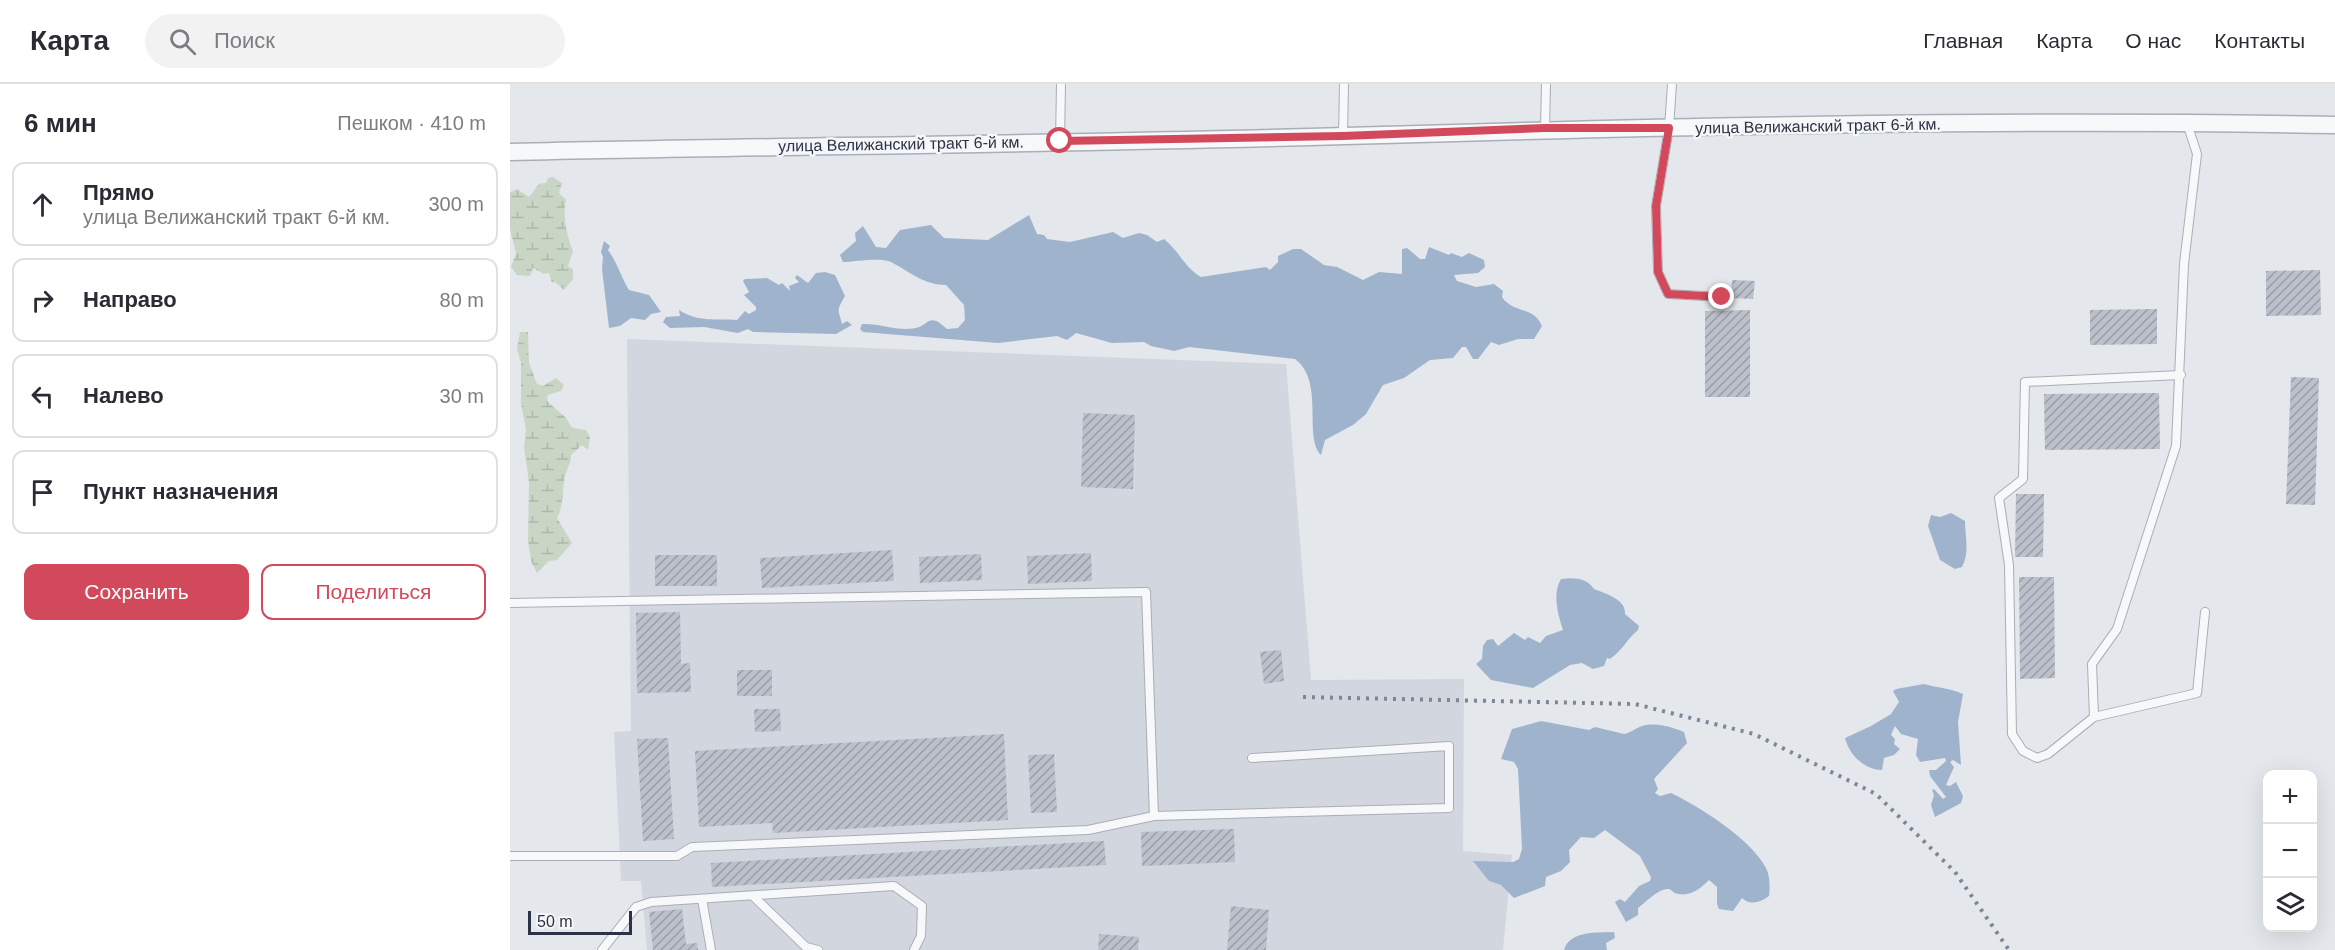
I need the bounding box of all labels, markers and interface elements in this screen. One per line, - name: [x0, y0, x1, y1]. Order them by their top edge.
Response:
- search box: [145, 14, 565, 68]
- text: Карта: [30, 25, 109, 56]
- icon: search: [166, 25, 199, 58]
- text: Поиск: [214, 28, 275, 53]
- text: Главная: [1923, 29, 2003, 52]
- text: Карта: [2036, 29, 2092, 52]
- text: О нас: [2125, 29, 2181, 52]
- text: Контакты: [2214, 29, 2305, 52]
- text: 6 мин: [24, 108, 97, 138]
- text: Пешком · 410 m: [337, 112, 486, 134]
- street label: улица Велижанский тракт 6-й км.: [1695, 115, 1941, 137]
- route start: [1046, 127, 1072, 153]
- street label: улица Велижанский тракт 6-й км.: [778, 133, 1024, 155]
- text: Прямо: [83, 180, 154, 205]
- icon: ahead: [26, 188, 59, 221]
- text: 300 m: [428, 193, 484, 215]
- text: улица Велижанский тракт 6-й км.: [83, 206, 390, 228]
- route end: [1708, 283, 1734, 309]
- icon: right: [26, 284, 59, 317]
- text: Направо: [83, 287, 177, 312]
- text: 80 m: [440, 289, 484, 311]
- icon: left: [26, 380, 59, 413]
- text: Налево: [83, 383, 164, 408]
- text: 30 m: [440, 385, 484, 407]
- icon: arrive: [26, 476, 59, 509]
- text: Пункт назначения: [83, 479, 279, 504]
- button: Сохранить: [24, 564, 249, 620]
- button: Поделиться: [261, 564, 486, 620]
- map controls: [2263, 770, 2317, 932]
- button: +: [2263, 770, 2317, 824]
- button: −: [2263, 824, 2317, 878]
- button: layers: [2263, 878, 2317, 932]
- scale bar: [528, 908, 632, 936]
- text: 50 m: [537, 913, 573, 930]

